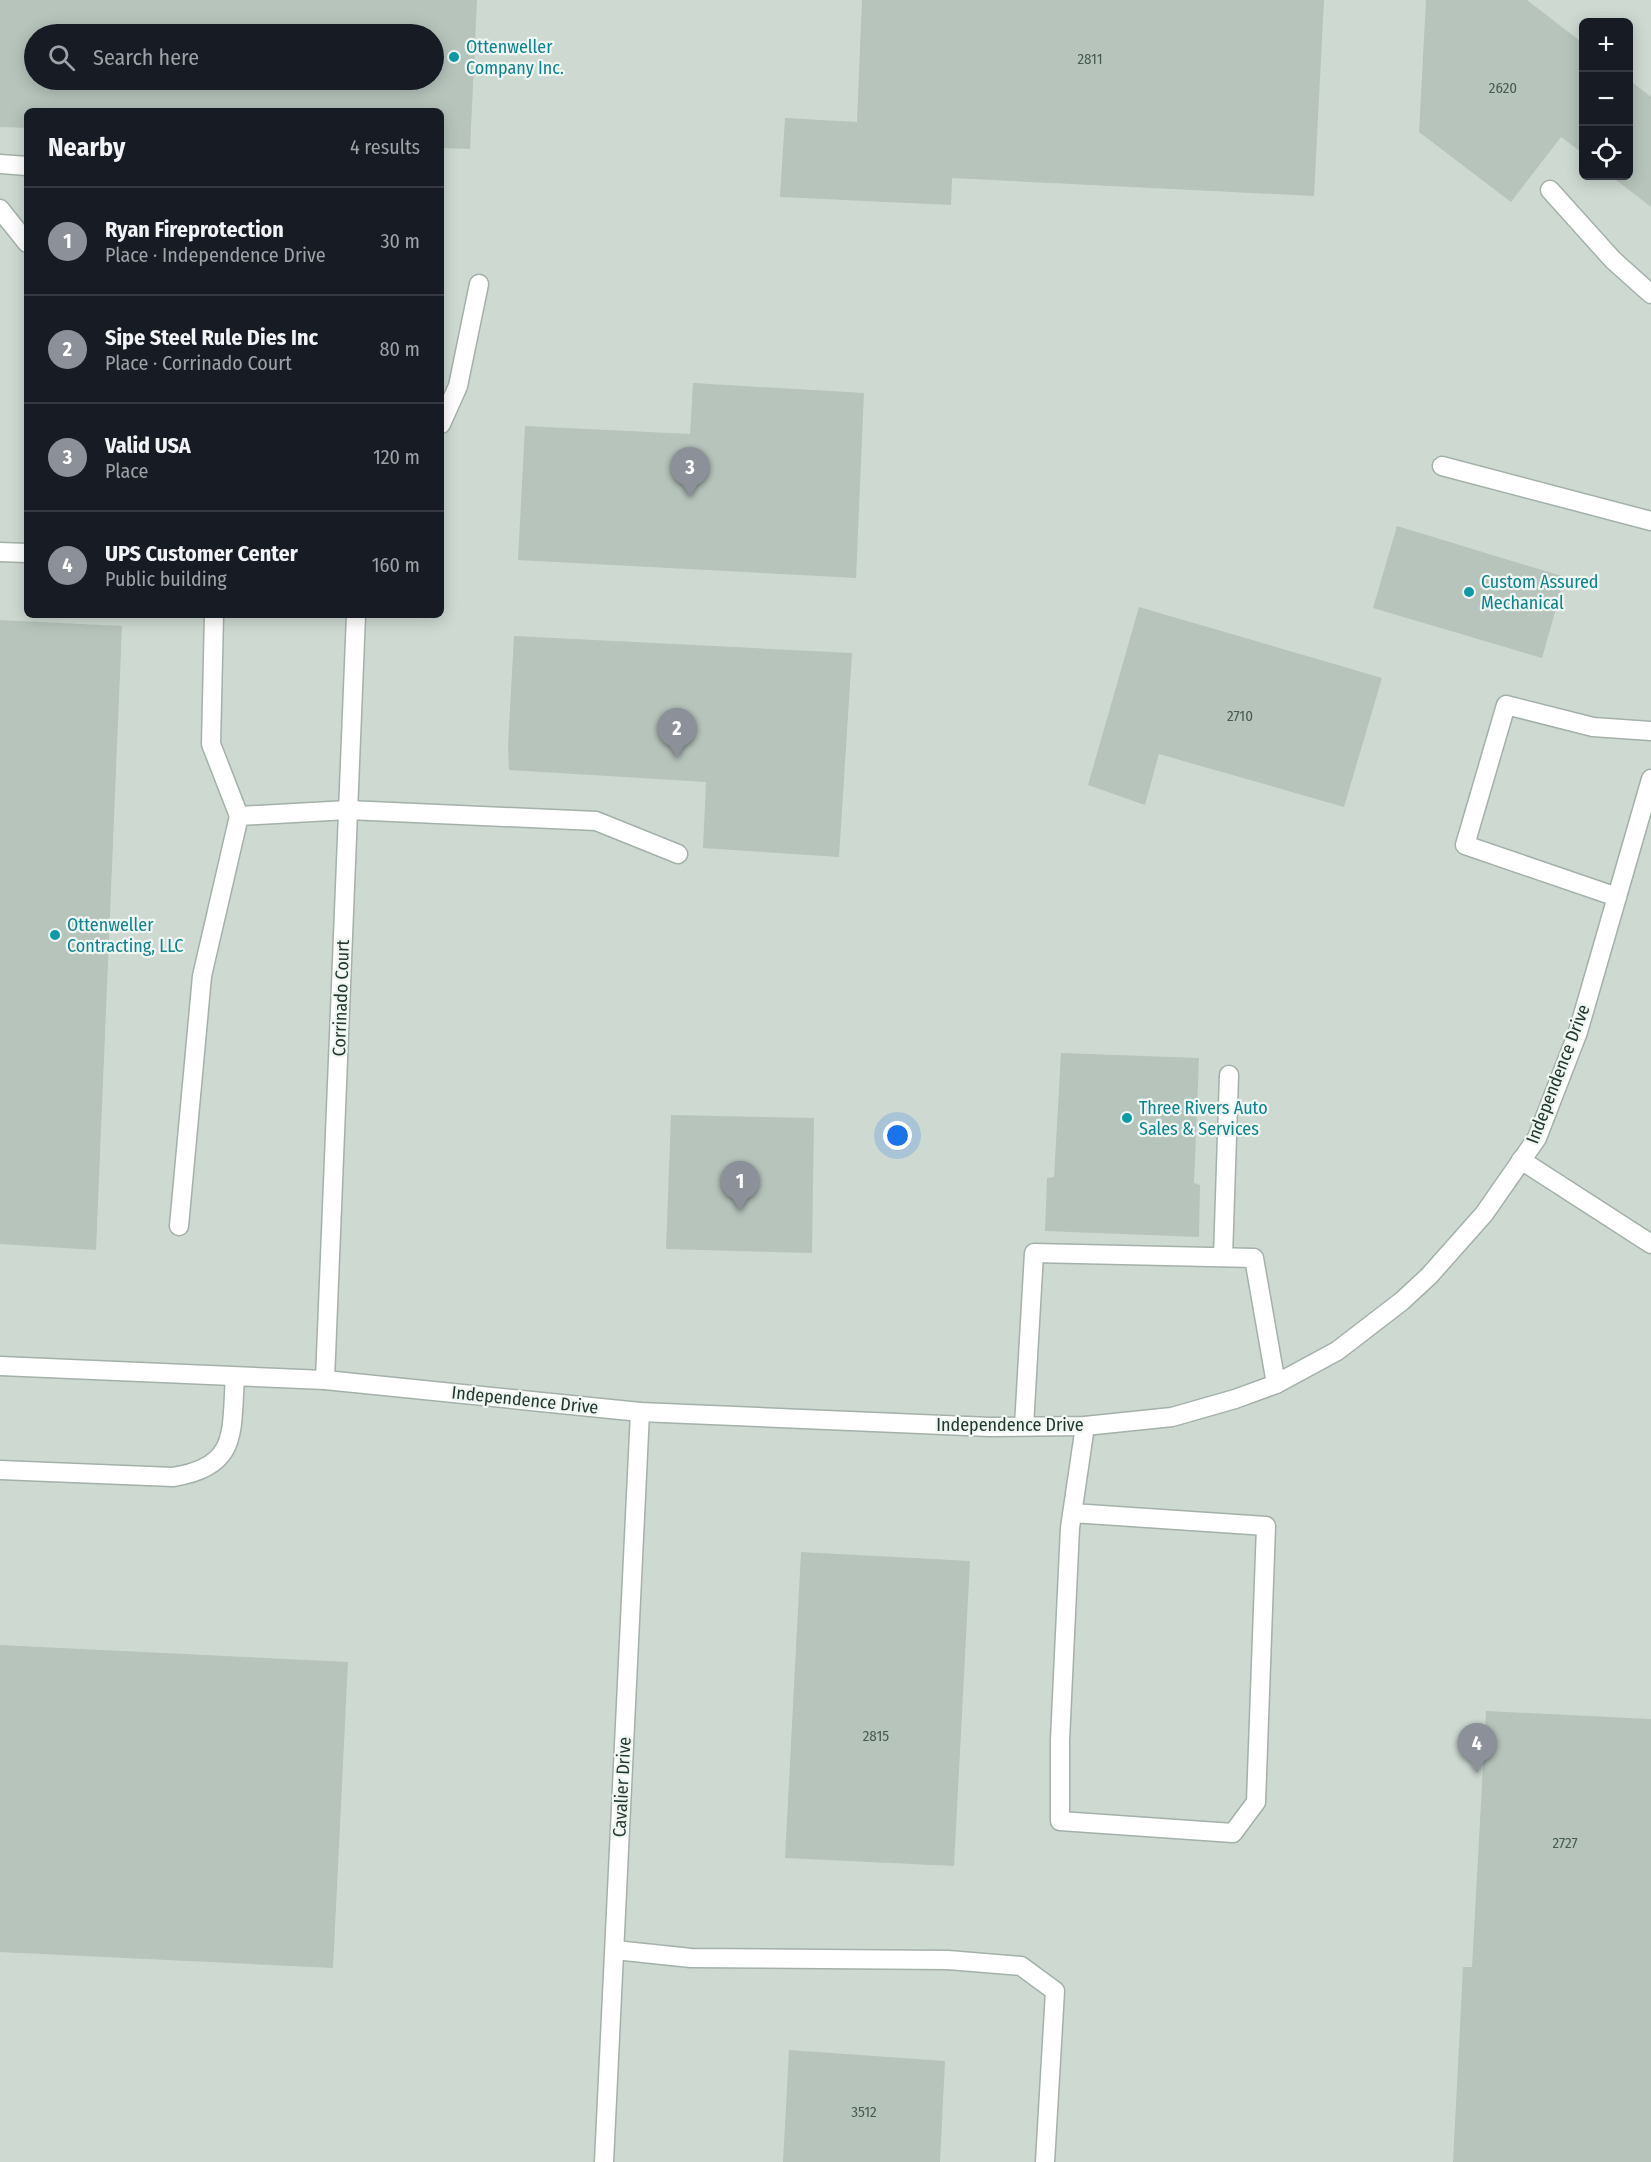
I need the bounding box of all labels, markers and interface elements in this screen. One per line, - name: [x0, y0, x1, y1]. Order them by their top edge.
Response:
- map controls: [1579, 18, 1633, 180]
- button: +: [1579, 18, 1633, 72]
- search box: [24, 24, 444, 90]
- place label: Ottenweller Company Inc.: [466, 36, 564, 79]
- icon: search: [45, 41, 78, 74]
- text: Search here: [93, 44, 199, 71]
- marker: Ottenweller Company Inc.: [447, 50, 461, 64]
- house number: 2811: [1077, 50, 1103, 68]
- button: −: [1579, 72, 1633, 126]
- house number: 2620: [1489, 79, 1517, 97]
- button: locate: [1579, 126, 1633, 180]
- text: Nearby: [48, 132, 125, 163]
- text: 4 results: [350, 135, 420, 159]
- text: Ryan Fireprotection: [105, 216, 284, 243]
- text: 1: [63, 229, 72, 253]
- text: 30 m: [380, 229, 420, 253]
- text: Place · Independence Drive: [105, 243, 326, 267]
- text: Sipe Steel Rule Dies Inc: [105, 324, 318, 351]
- text: 2: [63, 337, 72, 361]
- text: 80 m: [380, 337, 420, 361]
- text: Place · Corrinado Court: [105, 351, 292, 375]
- text: Valid USA: [105, 432, 191, 459]
- text: 3: [63, 445, 72, 469]
- text: 120 m: [373, 445, 420, 469]
- pin: 3: [670, 448, 710, 497]
- text: Place: [105, 459, 148, 483]
- text: UPS Customer Center: [105, 540, 298, 567]
- text: 4: [62, 553, 73, 577]
- text: 160 m: [372, 553, 420, 577]
- text: Public building: [105, 567, 227, 591]
- place label: Custom Assured Mechanical: [1481, 571, 1599, 614]
- marker: Custom Assured Mechanical: [1462, 585, 1476, 599]
- house number: 2710: [1227, 707, 1253, 725]
- pin: 2: [658, 708, 696, 758]
- place label: Ottenweller Contracting, LLC: [67, 914, 184, 957]
- marker: Ottenweller Contracting, LLC: [48, 928, 62, 942]
- street label: Corrinado Court: [328, 939, 354, 1057]
- street label: Independence Drive: [1521, 1001, 1595, 1147]
- place label: Three Rivers Auto Sales & Services: [1139, 1097, 1268, 1140]
- marker: Three Rivers Auto Sales & Services: [1120, 1111, 1134, 1125]
- your location: [883, 1121, 912, 1150]
- pin: 1: [720, 1162, 760, 1211]
- street label: Independence Drive: [451, 1381, 600, 1419]
- street label: Independence Drive: [936, 1414, 1084, 1436]
- pin: 4: [1458, 1724, 1496, 1773]
- house number: 2815: [863, 1727, 889, 1745]
- street label: Cavalier Drive: [608, 1736, 636, 1838]
- house number: 2727: [1552, 1834, 1578, 1852]
- house number: 3512: [851, 2103, 877, 2121]

